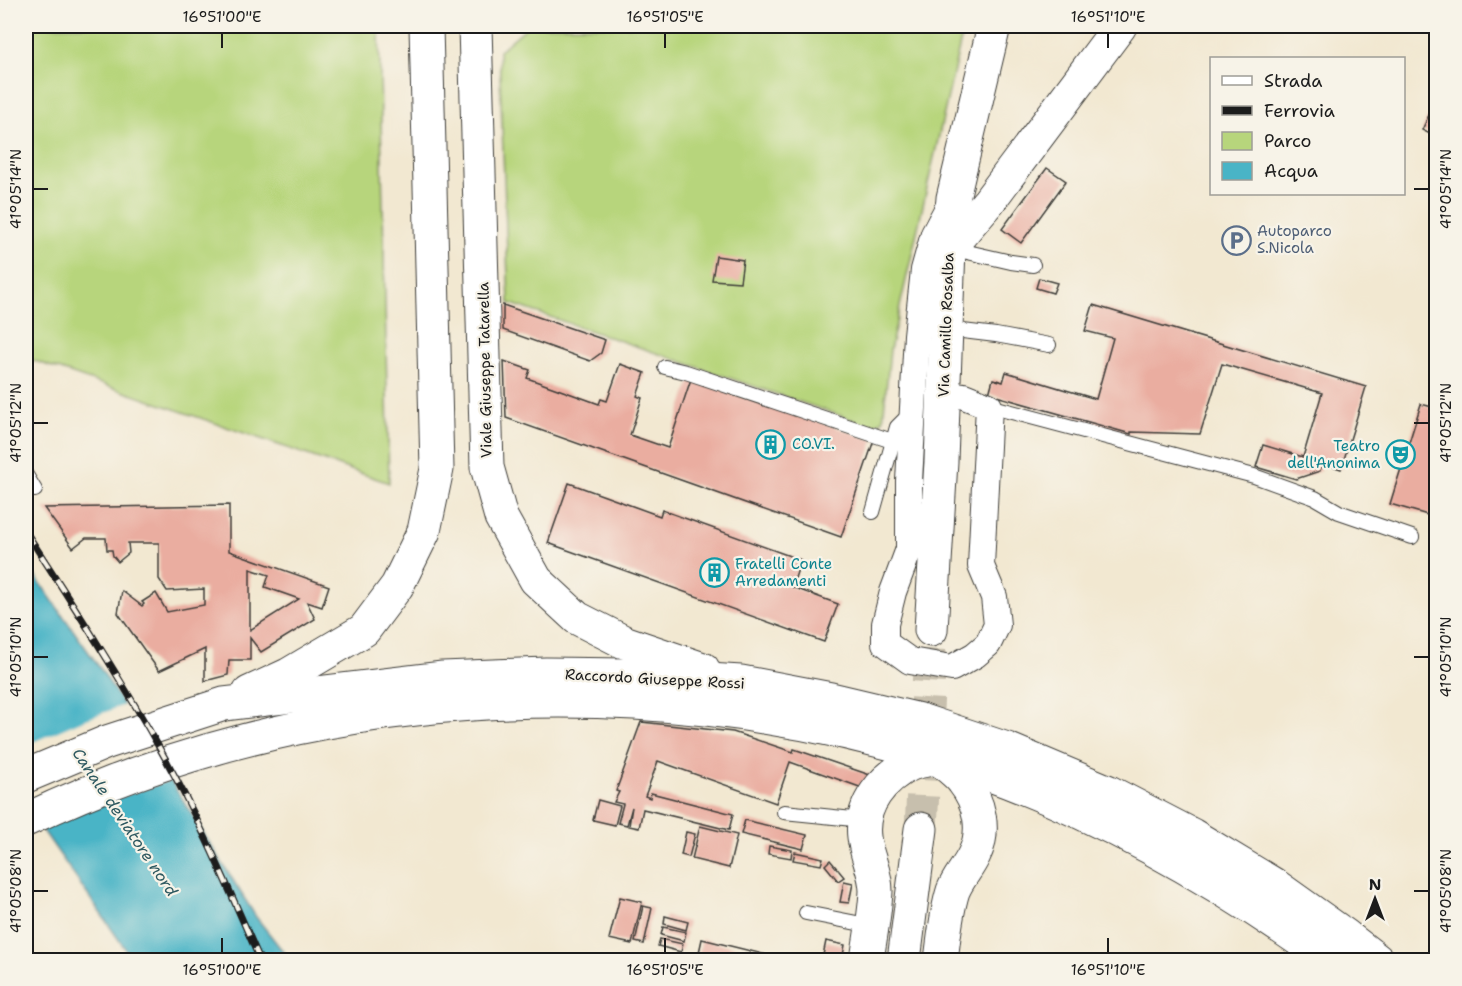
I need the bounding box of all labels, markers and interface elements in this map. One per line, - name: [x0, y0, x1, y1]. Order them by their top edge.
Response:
- text: 16°51'00"E: [183, 7, 261, 27]
- text: 16°51'05"E: [626, 7, 704, 27]
- text: 16°51'10"E: [1071, 7, 1145, 27]
- legend: [1210, 57, 1405, 195]
- text: Strada: [1264, 69, 1323, 93]
- text: Ferrovia: [1264, 99, 1335, 123]
- text: Parco: [1264, 129, 1312, 153]
- text: 41°05'14"N: [6, 149, 26, 229]
- text: 41°05'14"N: [1436, 149, 1456, 229]
- text: Acqua: [1264, 159, 1318, 183]
- place label: Autoparco S.Nicola: [1257, 221, 1332, 258]
- parking icon: Autoparco S.Nicola: [1220, 224, 1252, 256]
- street label: Via Camillo Rosalba: [933, 252, 959, 398]
- street label: Viale Giuseppe Tatarella: [473, 281, 497, 458]
- text: 41°05'12"N: [6, 383, 26, 463]
- text: 41°05'12"N: [1436, 383, 1456, 463]
- building icon: CO.VI.: [755, 428, 787, 460]
- place label: CO.VI.: [792, 434, 835, 454]
- place label: Teatro dell'Anonima: [1287, 436, 1381, 473]
- theatre icon: Teatro dell'Anonima: [1385, 439, 1417, 471]
- place label: Fratelli Conte Arredamenti: [735, 554, 832, 591]
- building icon: Fratelli Conte Arredamenti: [698, 557, 730, 589]
- text: 41°05'10"N: [6, 617, 26, 697]
- text: 41°05'10"N: [1436, 617, 1456, 697]
- street label: Raccordo Giuseppe Rossi: [565, 664, 745, 694]
- water label: Canale deviatore nord: [68, 744, 183, 901]
- text: 41°05'08"N: [6, 849, 26, 933]
- text: 41°05'08"N: [1436, 849, 1456, 933]
- north arrow: [1345, 869, 1405, 929]
- text: N: [1369, 874, 1381, 895]
- text: 16°51'00"E: [183, 960, 261, 980]
- text: 16°51'05"E: [626, 960, 704, 980]
- text: 16°51'10"E: [1071, 960, 1145, 980]

